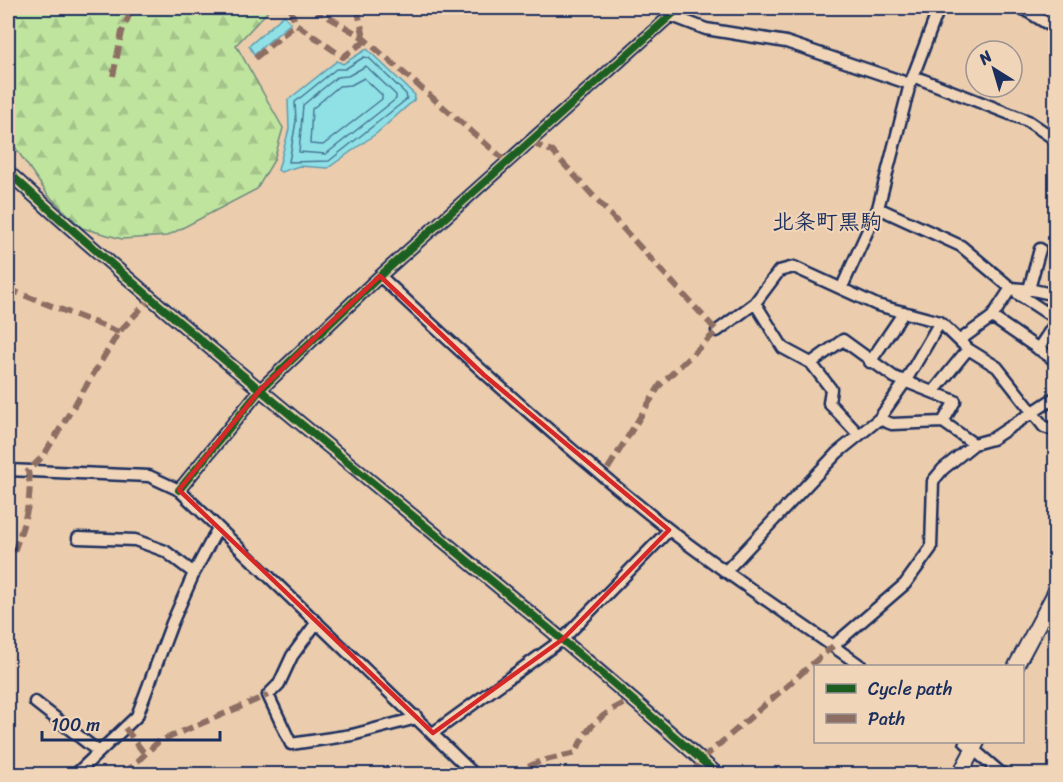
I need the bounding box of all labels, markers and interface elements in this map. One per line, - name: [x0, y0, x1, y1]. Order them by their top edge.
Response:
- north arrow: [964, 39, 1024, 99]
- text: N: [971, 42, 999, 73]
- district label: 北条町黒駒: [772, 202, 882, 241]
- legend: [814, 665, 1024, 743]
- text: Cycle path: [868, 673, 952, 705]
- text: Path: [868, 703, 905, 735]
- scale bar: [42, 704, 220, 742]
- text: 100 m: [51, 709, 100, 741]

